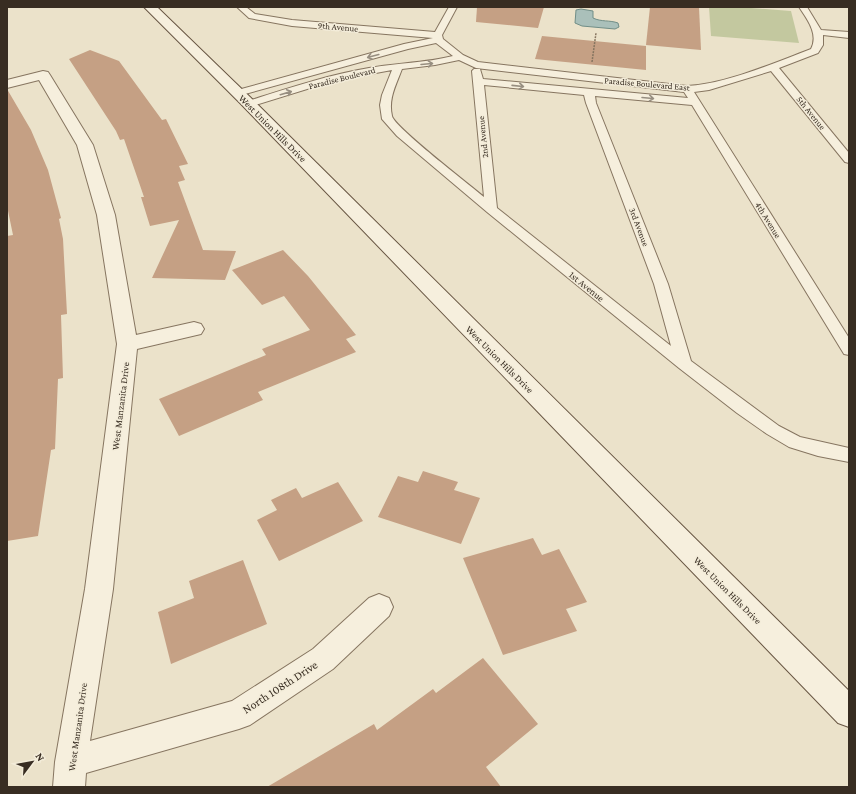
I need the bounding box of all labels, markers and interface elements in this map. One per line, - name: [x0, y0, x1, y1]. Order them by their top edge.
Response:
- street label: 9th Avenue: [317, 20, 359, 34]
- one-way arrow: [366, 53, 379, 60]
- one-way arrow: [420, 60, 433, 67]
- street label: Paradise Boulevard: [308, 65, 377, 91]
- street label: Paradise Boulevard East: [604, 75, 691, 93]
- one-way arrow: [511, 82, 524, 89]
- one-way arrow: [280, 89, 293, 96]
- street label: West Union Hills Drive: [237, 92, 309, 165]
- one-way arrow: [641, 94, 654, 101]
- street label: 5th Avenue: [794, 94, 828, 132]
- street label: 2nd Avenue: [476, 116, 490, 158]
- street label: 4th Avenue: [753, 200, 783, 240]
- street label: 3rd Avenue: [627, 206, 651, 248]
- street label: 1st Avenue: [567, 269, 607, 304]
- street label: West Union Hills Drive: [464, 323, 536, 396]
- street label: West Manzanita Drive: [110, 361, 131, 451]
- street label: West Union Hills Drive: [692, 554, 764, 627]
- street label: North 108th Drive: [240, 658, 320, 716]
- street label: West Manzanita Drive: [66, 682, 89, 772]
- north arrow: [12, 742, 52, 782]
- text: N: [33, 750, 48, 763]

